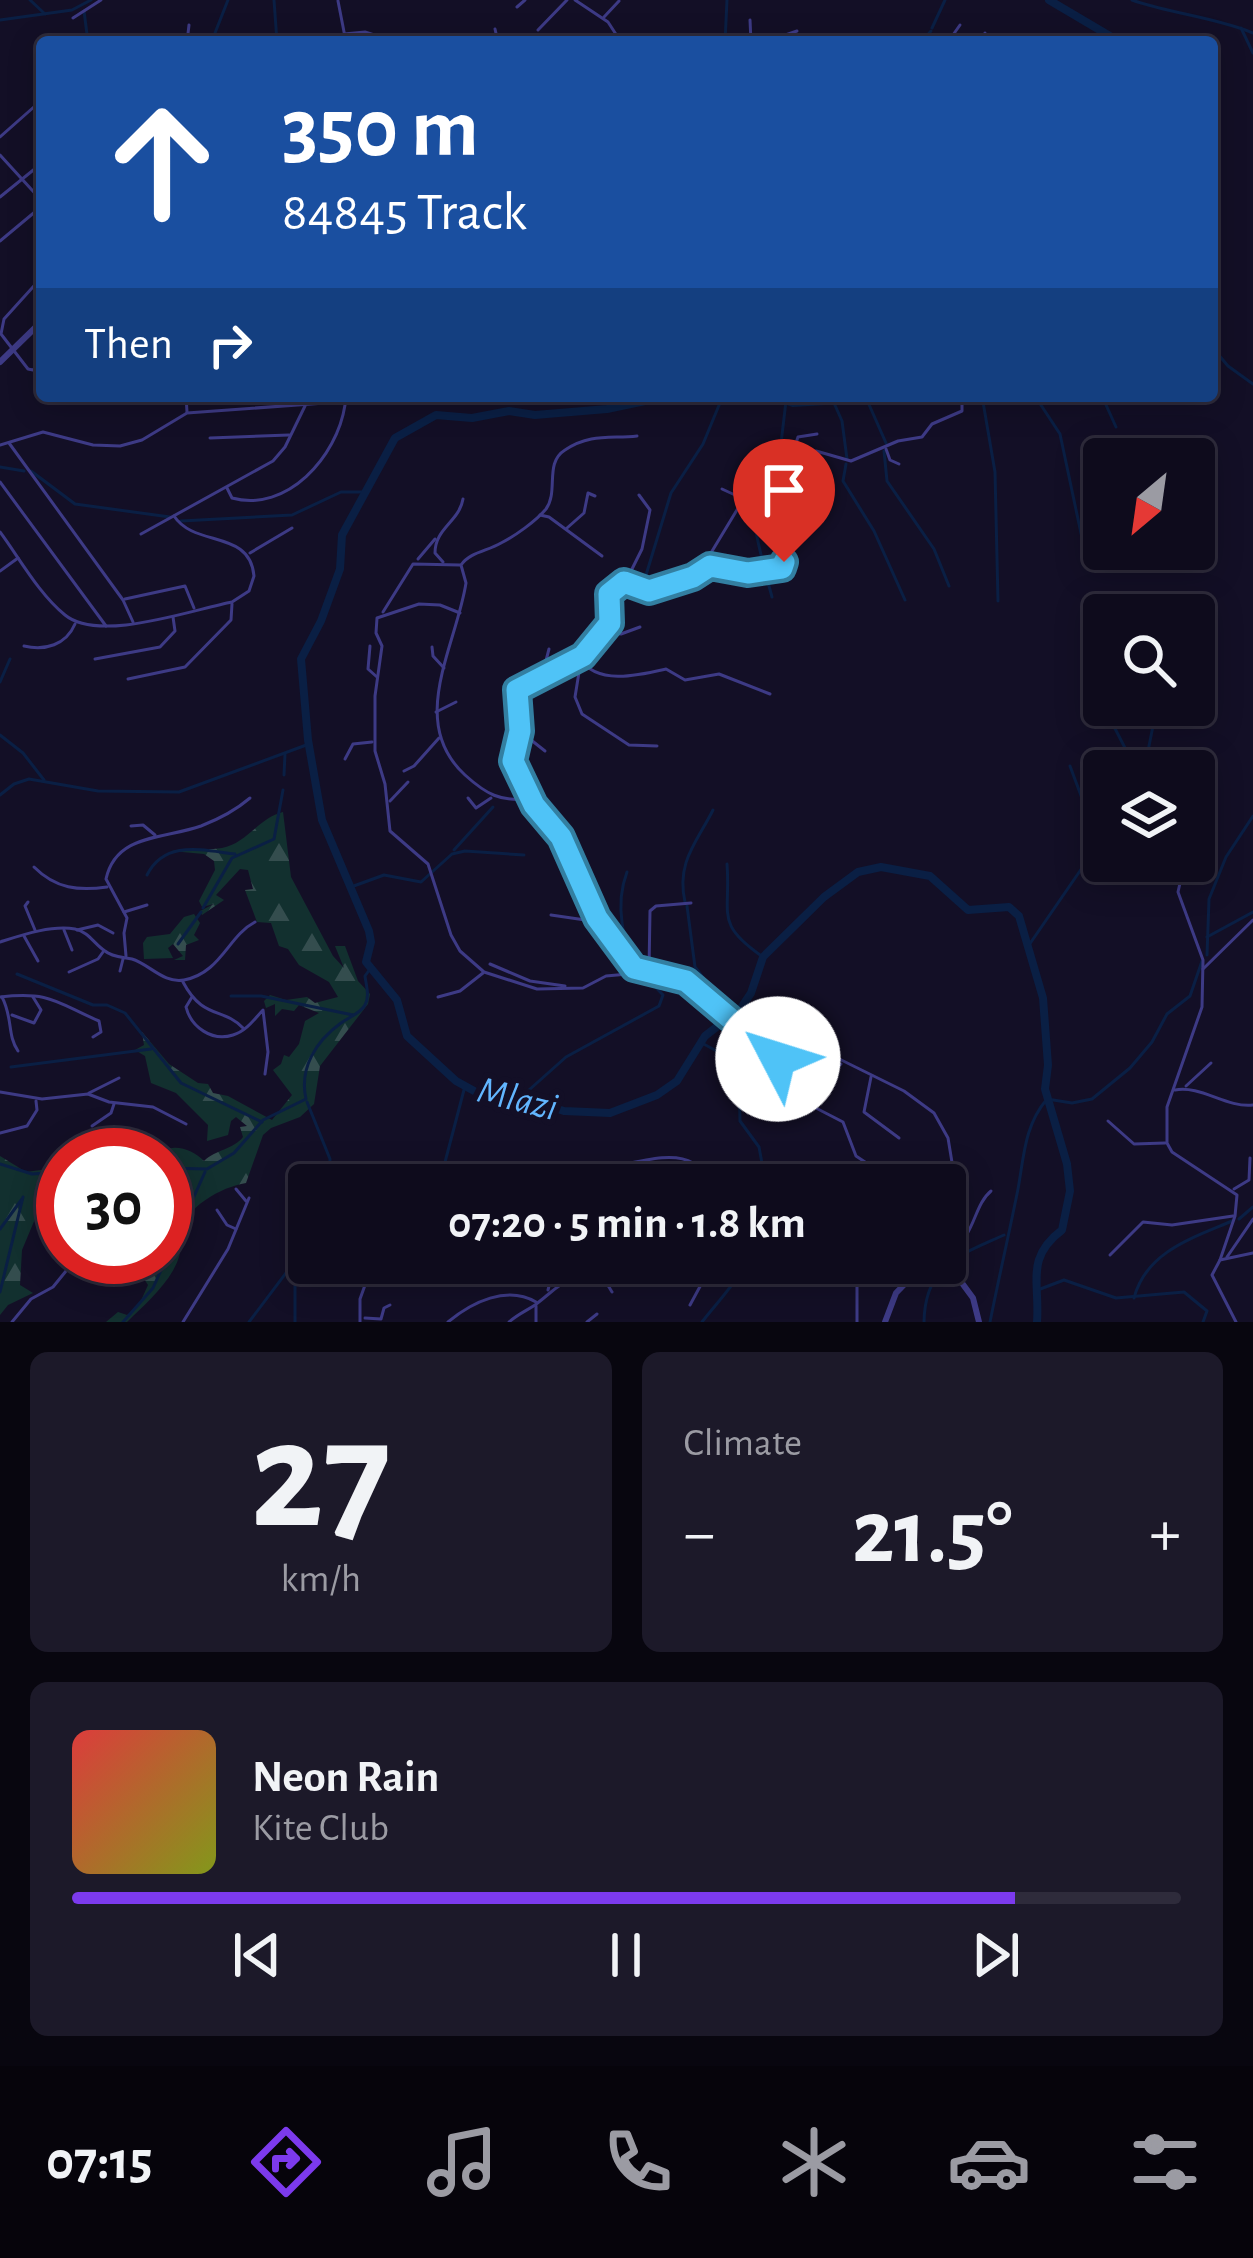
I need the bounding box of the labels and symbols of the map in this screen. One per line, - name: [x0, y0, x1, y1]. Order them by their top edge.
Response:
- north arrow: [1083, 438, 1215, 570]
- pin: [733, 439, 835, 562]
- position arrow: [715, 996, 841, 1122]
- water label: Mlazi: [474, 1071, 561, 1128]
- speed limit sign: 30: [36, 1128, 192, 1284]

